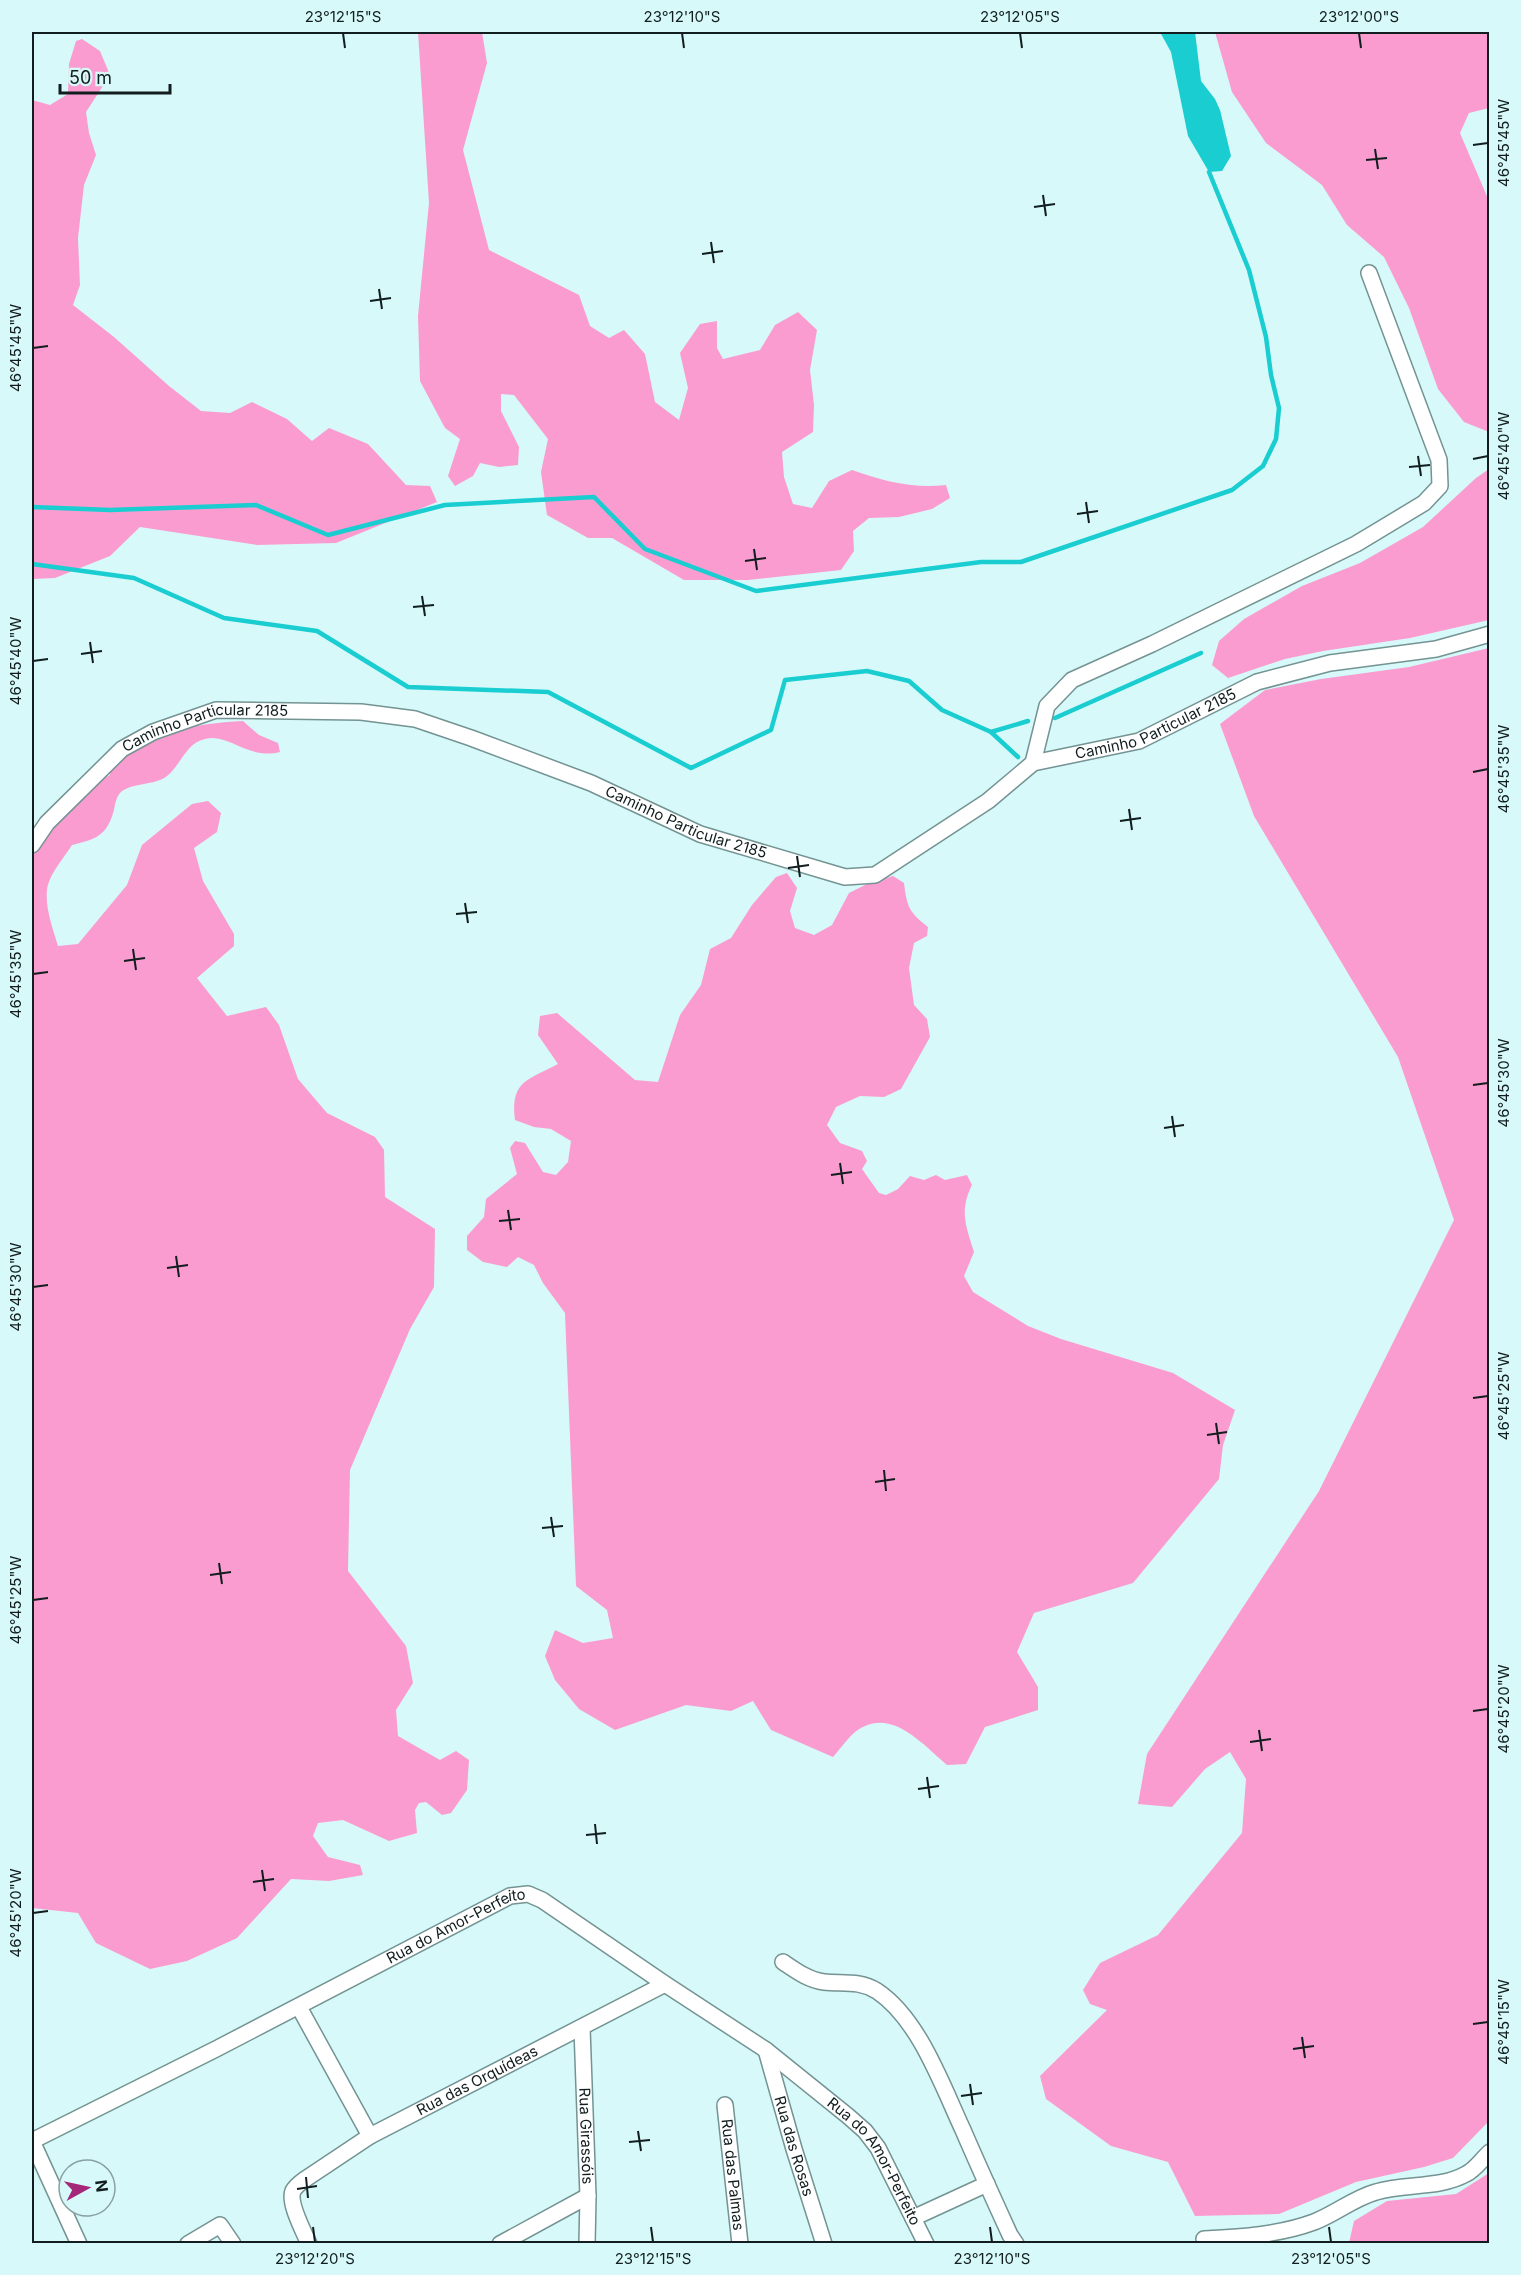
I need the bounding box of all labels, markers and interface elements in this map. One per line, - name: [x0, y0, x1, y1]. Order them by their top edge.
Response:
- text: 23°12'15"S: [305, 7, 381, 26]
- text: 23°12'10"S: [644, 7, 720, 26]
- text: 23°12'05"S: [980, 7, 1060, 26]
- text: 23°12'00"S: [1319, 7, 1399, 26]
- scale bar: [60, 57, 170, 95]
- text: 50 m: [69, 67, 112, 88]
- text: 46°45'45"W: [1494, 99, 1513, 187]
- text: 46°45'45"W: [6, 304, 25, 392]
- text: 46°45'40"W: [1494, 412, 1513, 500]
- text: 46°45'40"W: [6, 617, 25, 705]
- street label: Caminho Particular 2185: [1073, 684, 1239, 763]
- street label: Caminho Particular 2185: [119, 700, 288, 756]
- text: 46°45'35"W: [1494, 724, 1513, 813]
- street label: Caminho Particular 2185: [602, 781, 769, 862]
- text: 46°45'35"W: [6, 929, 25, 1018]
- text: 46°45'30"W: [1494, 1038, 1513, 1127]
- text: 46°45'30"W: [6, 1242, 25, 1331]
- text: 46°45'25"W: [1494, 1352, 1513, 1440]
- text: 46°45'25"W: [6, 1556, 25, 1644]
- text: 46°45'20"W: [1494, 1664, 1513, 1753]
- text: 46°45'20"W: [6, 1868, 25, 1957]
- street label: Rua do Amor-Perfeito: [383, 1884, 526, 1968]
- text: 46°45'15"W: [1494, 1979, 1513, 2065]
- street label: Rua das Orquídeas: [413, 2041, 541, 2119]
- street label: Rua Girassóis: [575, 2087, 598, 2185]
- street label: Rua do Amor-Perfeito: [824, 2093, 925, 2228]
- street label: Rua das Rosas: [770, 2094, 818, 2198]
- street label: Rua das Palmas: [718, 2118, 748, 2231]
- north arrow: [57, 2158, 117, 2218]
- text: N: [91, 2178, 113, 2193]
- text: 23°12'20"S: [275, 2249, 355, 2268]
- text: 23°12'15"S: [615, 2249, 691, 2268]
- text: 23°12'10"S: [954, 2249, 1030, 2268]
- text: 23°12'05"S: [1291, 2249, 1371, 2268]

